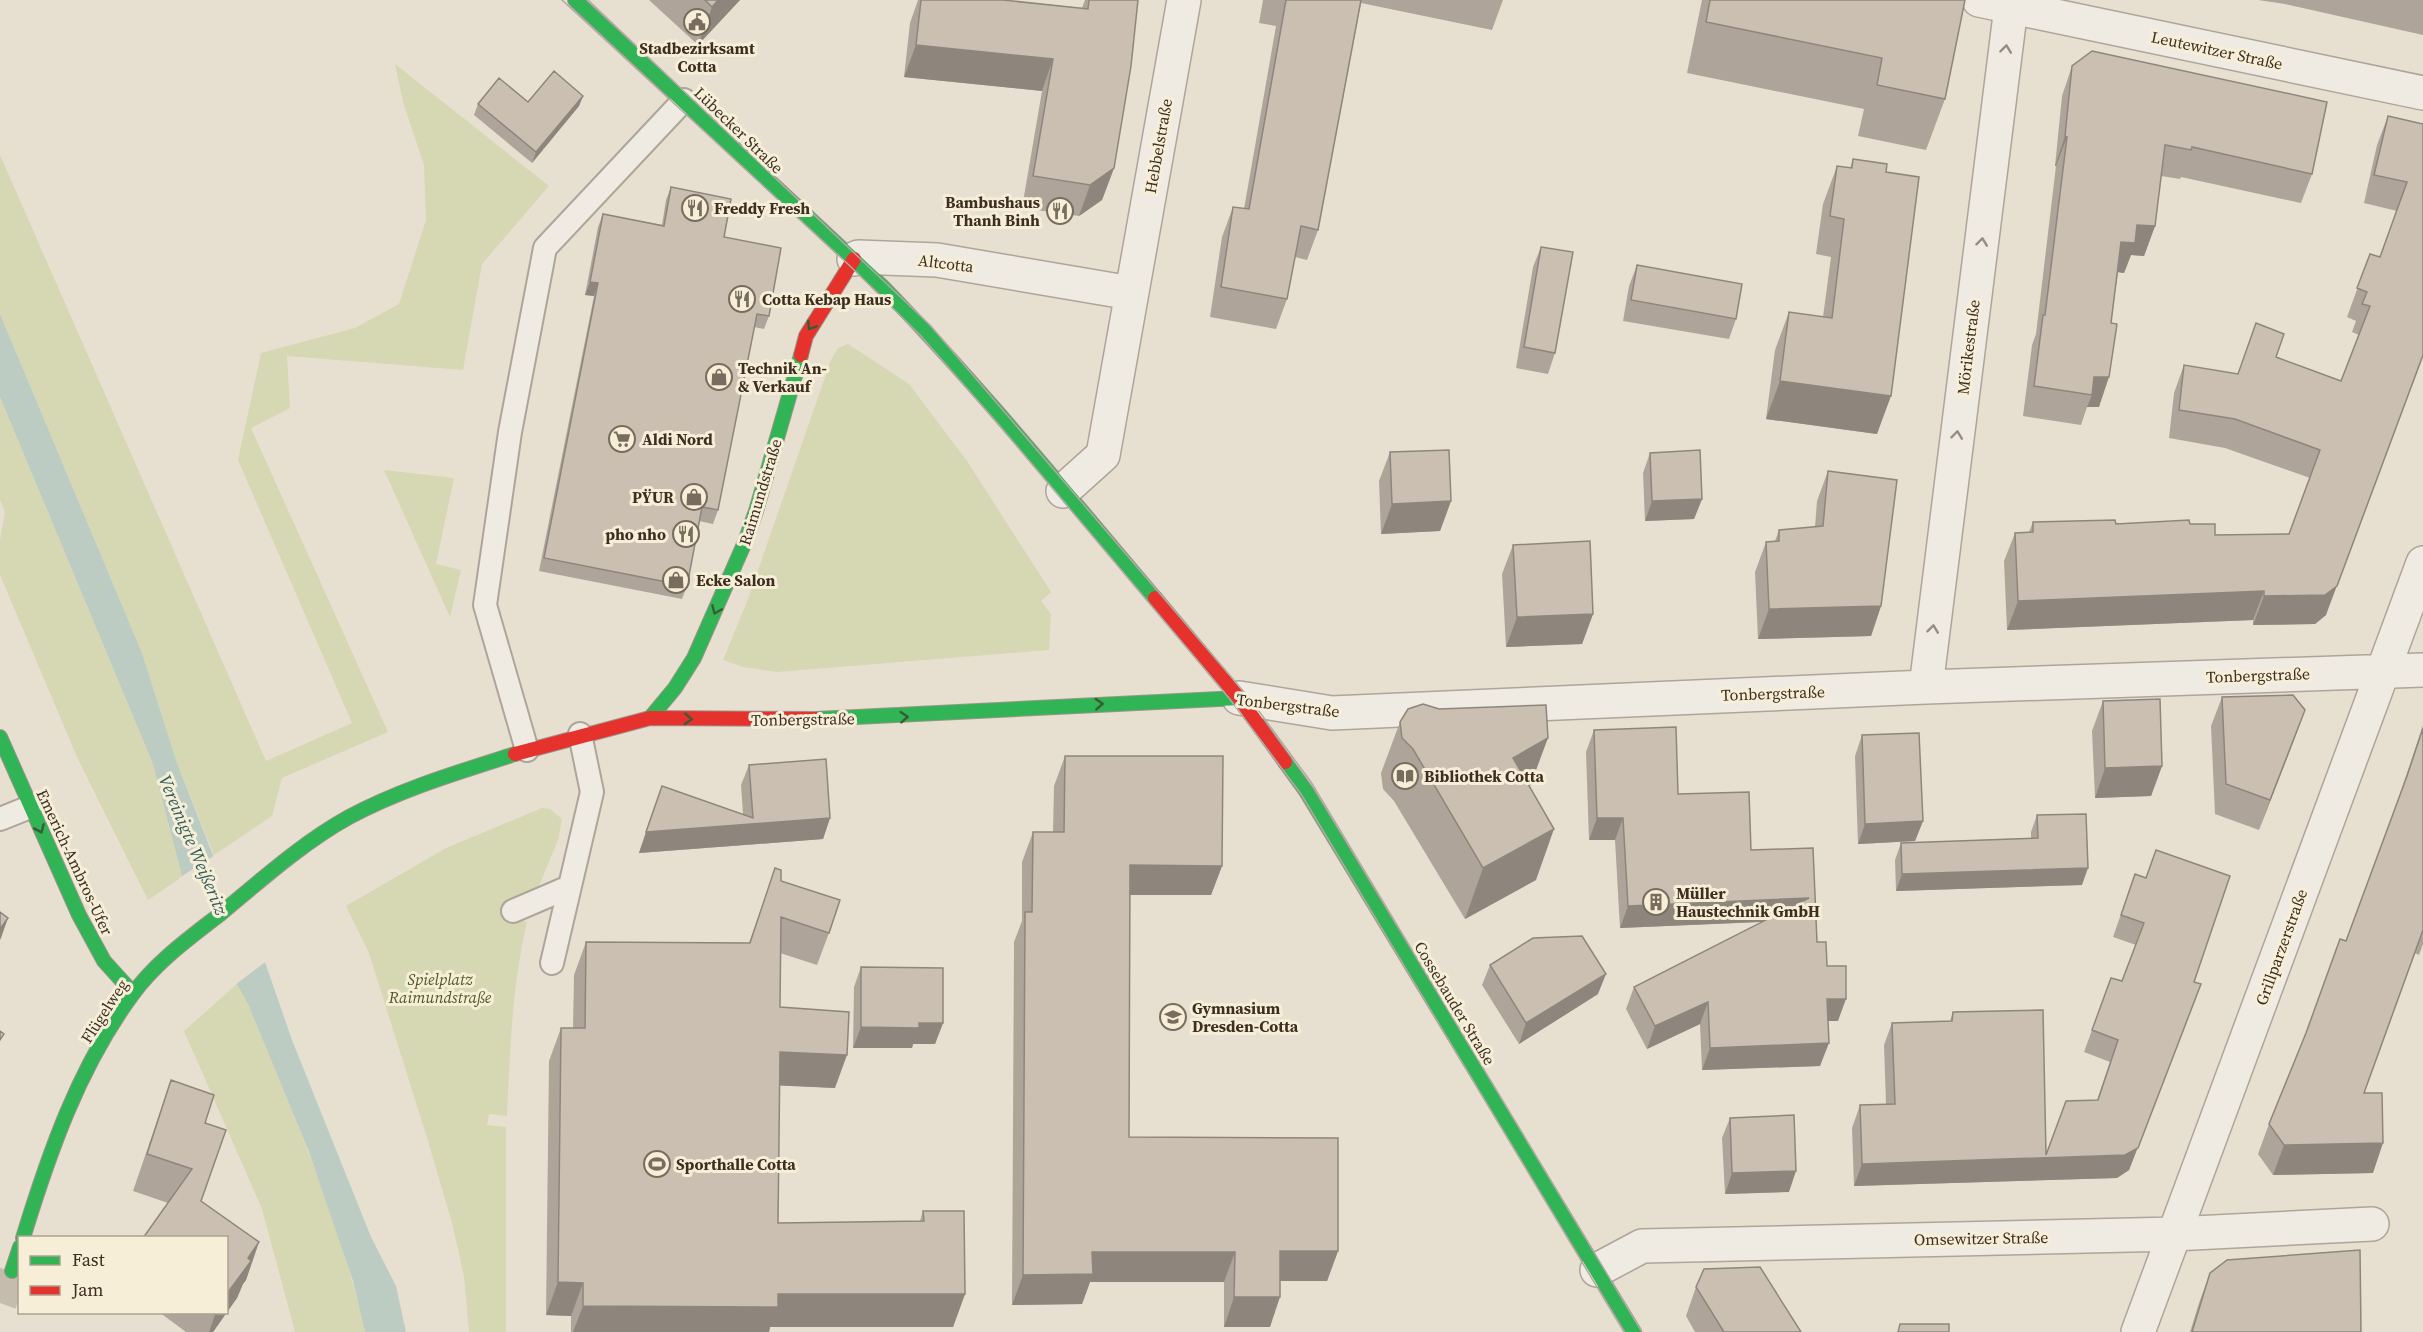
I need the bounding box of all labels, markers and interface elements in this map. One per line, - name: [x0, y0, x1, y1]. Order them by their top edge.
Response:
- public building icon: Stadbezirksamt Cotta: [682, 7, 712, 37]
- street label: Leutewitzer Straße: [2149, 25, 2285, 75]
- place label: Stadbezirksamt Cotta: [639, 37, 755, 77]
- one-way arrow: [1999, 44, 2012, 53]
- street label: Lübecker Straße: [690, 82, 788, 178]
- street label: Hebbelstraße: [1139, 97, 1177, 195]
- place label: Bambushaus Thanh Binh: [945, 191, 1040, 231]
- restaurant icon: Freddy Fresh: [680, 193, 710, 223]
- restaurant icon: Bambushaus Thanh Binh: [1045, 196, 1075, 226]
- place label: Freddy Fresh: [714, 197, 810, 219]
- one-way arrow: [1975, 237, 1987, 247]
- street label: Altcotta: [917, 249, 976, 277]
- restaurant icon: Cotta Kebap Haus: [727, 284, 757, 314]
- place label: Cotta Kebap Haus: [762, 288, 891, 310]
- street label: Mörikestraße: [1951, 298, 1985, 396]
- one-way arrow: [807, 320, 819, 330]
- place label: Technik An- & Verkauf: [738, 357, 827, 397]
- shop icon: Technik An- & Verkauf: [704, 362, 734, 392]
- supermarket icon: Aldi Nord: [607, 424, 637, 454]
- place label: Aldi Nord: [642, 428, 713, 450]
- one-way arrow: [1951, 431, 1963, 440]
- street label: Raimundstraße: [733, 436, 787, 548]
- shop icon: PŸUR: [679, 482, 709, 512]
- place label: PŸUR: [632, 486, 674, 508]
- restaurant icon: pho nho: [671, 519, 701, 549]
- place label: pho nho: [605, 523, 666, 545]
- shop icon: Ecke Salon: [661, 565, 691, 595]
- place label: Ecke Salon: [696, 569, 776, 591]
- one-way arrow: [711, 604, 723, 615]
- one-way arrow: [1926, 624, 1939, 634]
- street label: Tonbergstraße: [2206, 662, 2310, 688]
- street label: Tonbergstraße: [1721, 680, 1825, 706]
- street label: Tonbergstraße: [1235, 688, 1341, 722]
- one-way arrow: [1095, 697, 1104, 710]
- street label: Tonbergstraße: [751, 707, 855, 731]
- one-way arrow: [900, 710, 909, 723]
- one-way arrow: [684, 713, 693, 725]
- library icon: Bibliothek Cotta: [1390, 761, 1420, 791]
- place label: Bibliothek Cotta: [1424, 765, 1544, 787]
- water label: Vereinigte Weißeritz: [153, 771, 235, 919]
- street label: Emerich-Ambros-Ufer: [32, 785, 119, 939]
- one-way arrow: [32, 823, 44, 834]
- place label: Müller Haustechnik GmbH: [1676, 882, 1820, 922]
- street label: Grillparzerstraße: [2250, 886, 2312, 1008]
- building icon: Müller Haustechnik GmbH: [1641, 887, 1671, 917]
- street label: Cossebauder Straße: [1409, 937, 1501, 1069]
- park label: Spielplatz Raimundstraße: [388, 968, 492, 1008]
- street label: Flügelweg: [75, 975, 133, 1047]
- place label: Gymnasium Dresden-Cotta: [1192, 997, 1299, 1037]
- school or university icon: Gymnasium Dresden-Cotta: [1158, 1002, 1188, 1032]
- sports icon: Sporthalle Cotta: [642, 1149, 672, 1179]
- place label: Sporthalle Cotta: [676, 1153, 796, 1175]
- street label: Omsewitzer Straße: [1914, 1226, 2048, 1250]
- legend: [18, 1236, 228, 1314]
- text: Fast: [72, 1247, 105, 1272]
- text: Jam: [71, 1277, 104, 1302]

